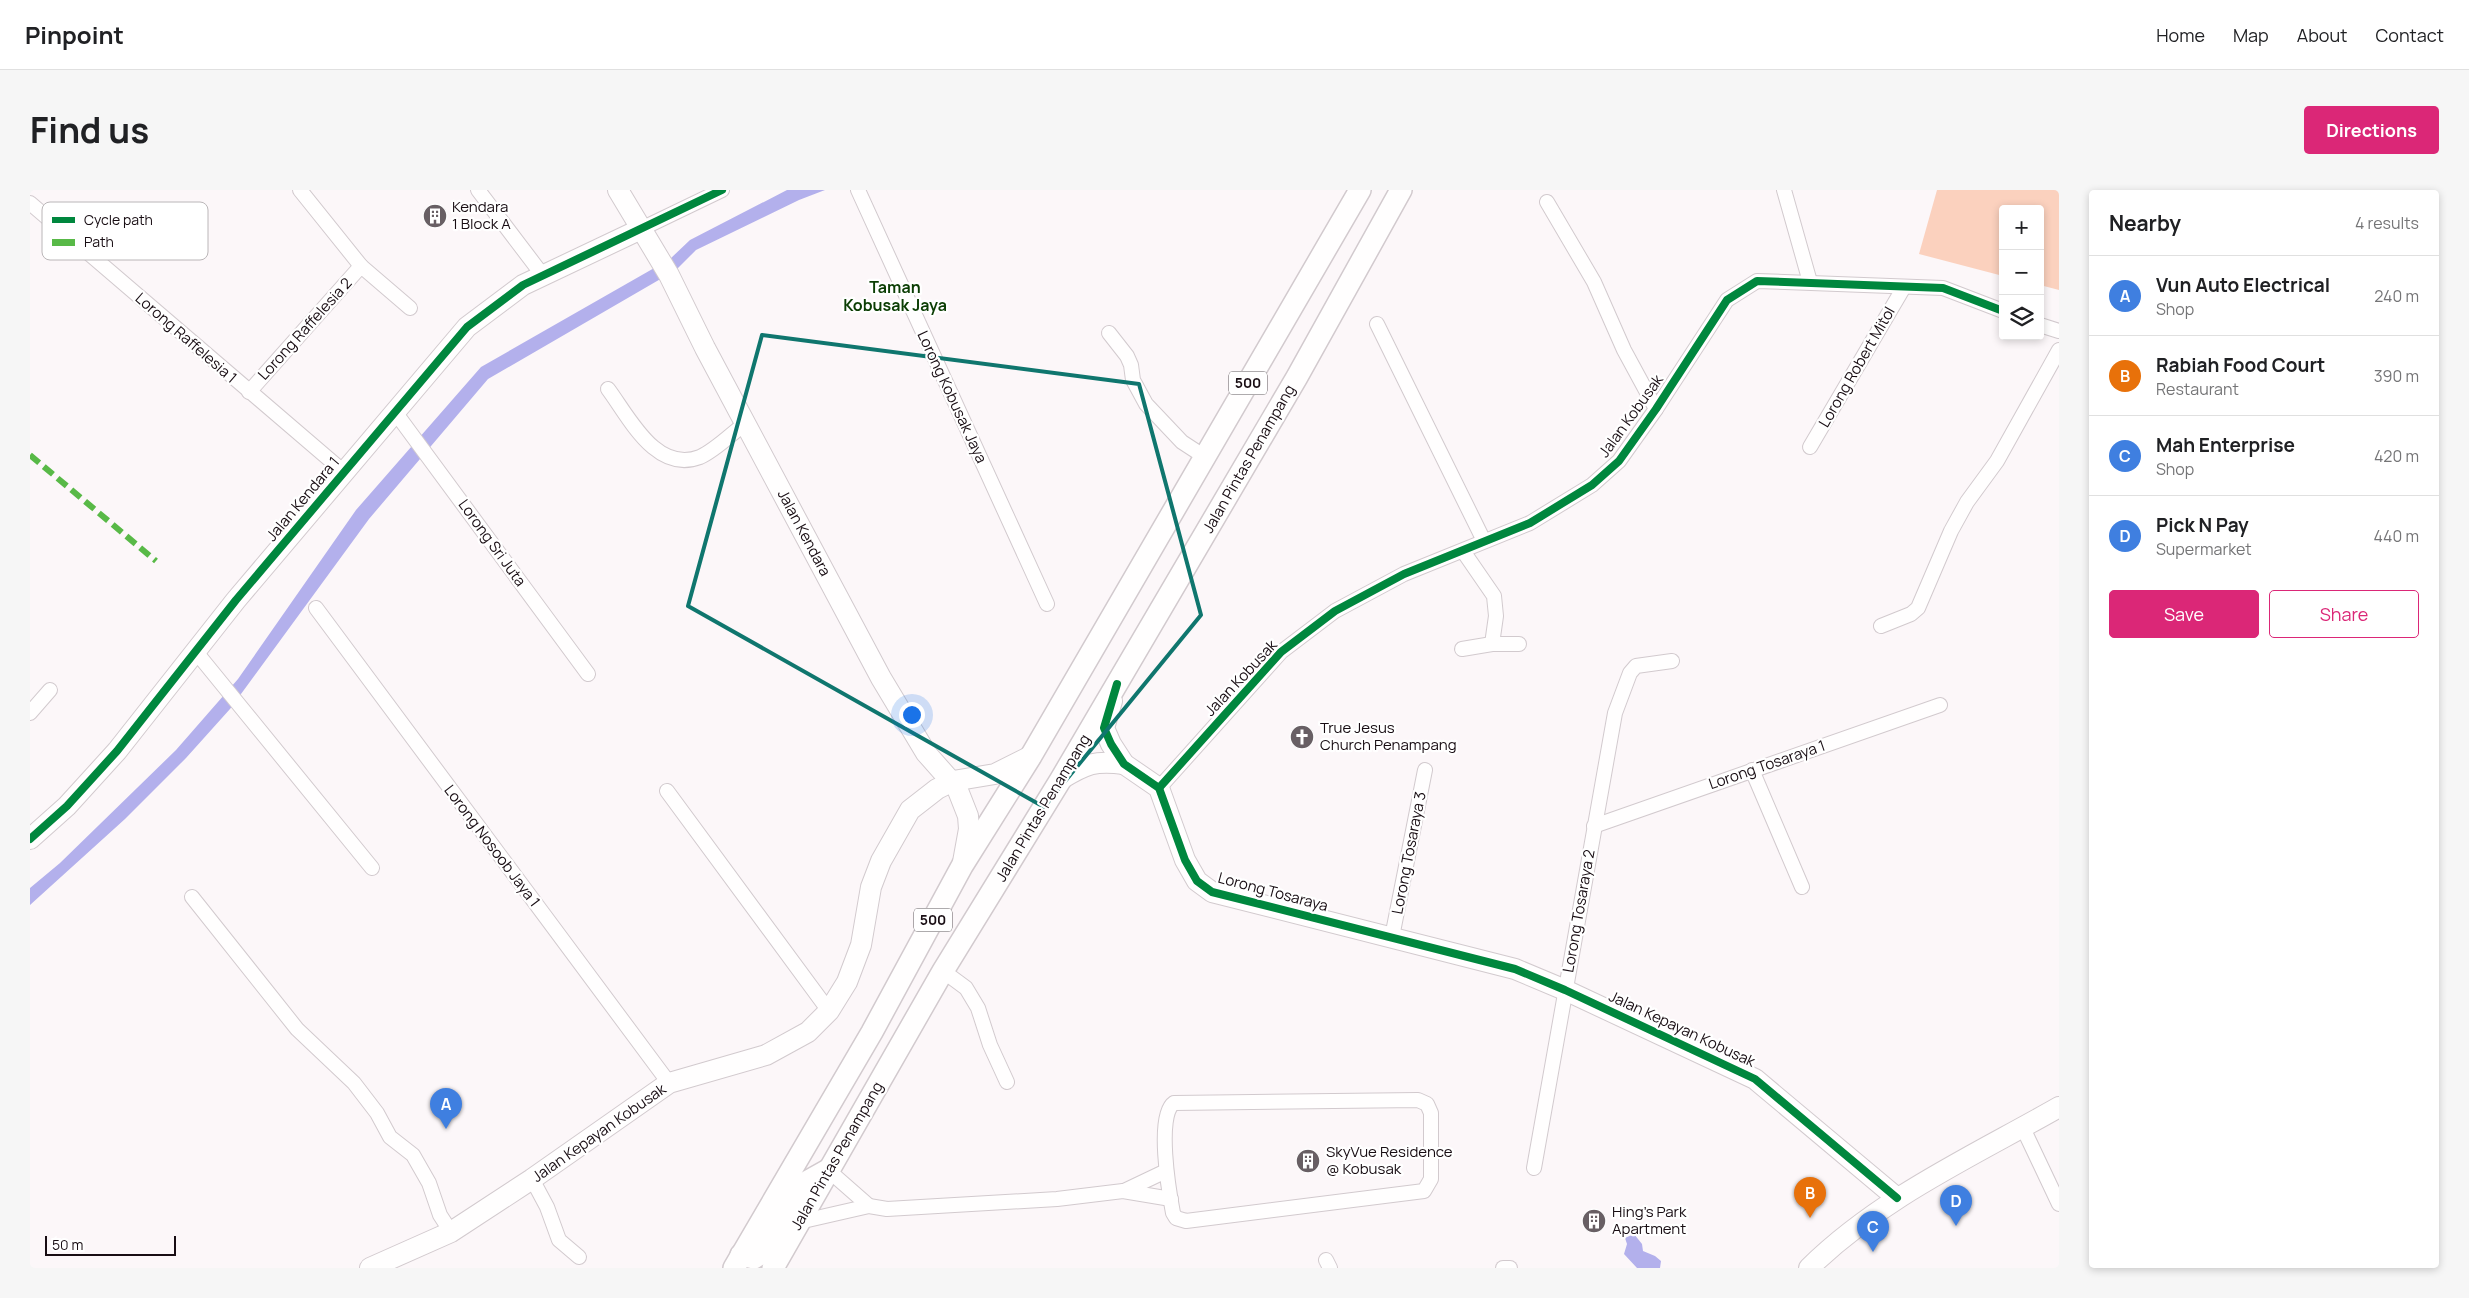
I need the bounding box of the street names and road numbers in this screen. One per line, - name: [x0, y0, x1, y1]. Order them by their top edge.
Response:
- street label: Lorong Raffelesia 2: [253, 273, 356, 384]
- street label: Lorong Raffelesia 1: [131, 288, 242, 388]
- street label: Lorong Robert Mitol: [1813, 303, 1900, 431]
- street label: Lorong Kobusak Jaya: [913, 327, 992, 466]
- street label: Jalan Kobusak: [1593, 370, 1668, 461]
- road number: 500: [1229, 372, 1267, 394]
- street label: Jalan Pintas Penampang: [1197, 381, 1300, 537]
- street label: Jalan Kendara 1: [261, 452, 344, 545]
- street label: Jalan Kendara: [773, 486, 836, 580]
- street label: Lorong Sri Juta: [454, 495, 531, 590]
- street label: Jalan Kobusak: [1200, 634, 1282, 721]
- street label: Jalan Pintas Penampang: [990, 730, 1095, 885]
- street label: Lorong Tosaraya 1: [1706, 735, 1828, 794]
- street label: Lorong Nosoob Jaya 1: [440, 780, 545, 911]
- street label: Lorong Tosaraya 3: [1386, 790, 1431, 916]
- street label: Lorong Tosaraya 2: [1557, 848, 1600, 974]
- street label: Lorong Tosaraya: [1216, 867, 1330, 916]
- road number: 500: [914, 908, 952, 932]
- street label: Jalan Kepayan Kobusak: [1606, 985, 1759, 1072]
- street label: Jalan Kepayan Kobusak: [528, 1078, 670, 1187]
- street label: Jalan Pintas Penampang: [785, 1078, 888, 1234]

